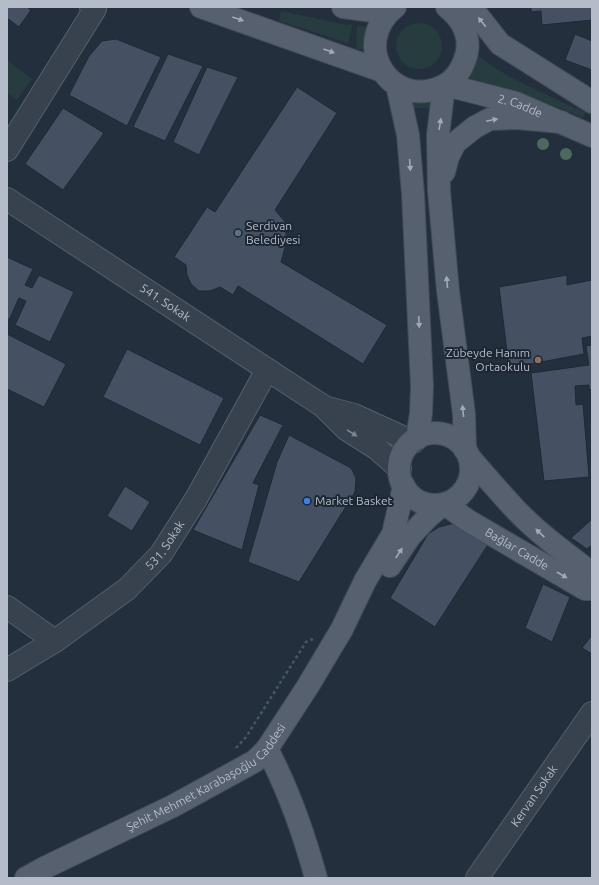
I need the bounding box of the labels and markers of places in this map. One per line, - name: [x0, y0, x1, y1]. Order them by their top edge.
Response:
- place label: Serdivan Belediyesi: [246, 219, 301, 246]
- marker: Serdivan Belediyesi: [233, 228, 243, 238]
- place label: Zübeyde Hanım Ortaokulu: [446, 346, 530, 373]
- marker: Zübeyde Hanım Ortaokulu: [533, 355, 543, 365]
- place label: Market Basket: [315, 494, 393, 507]
- marker: Market Basket: [302, 496, 312, 506]

